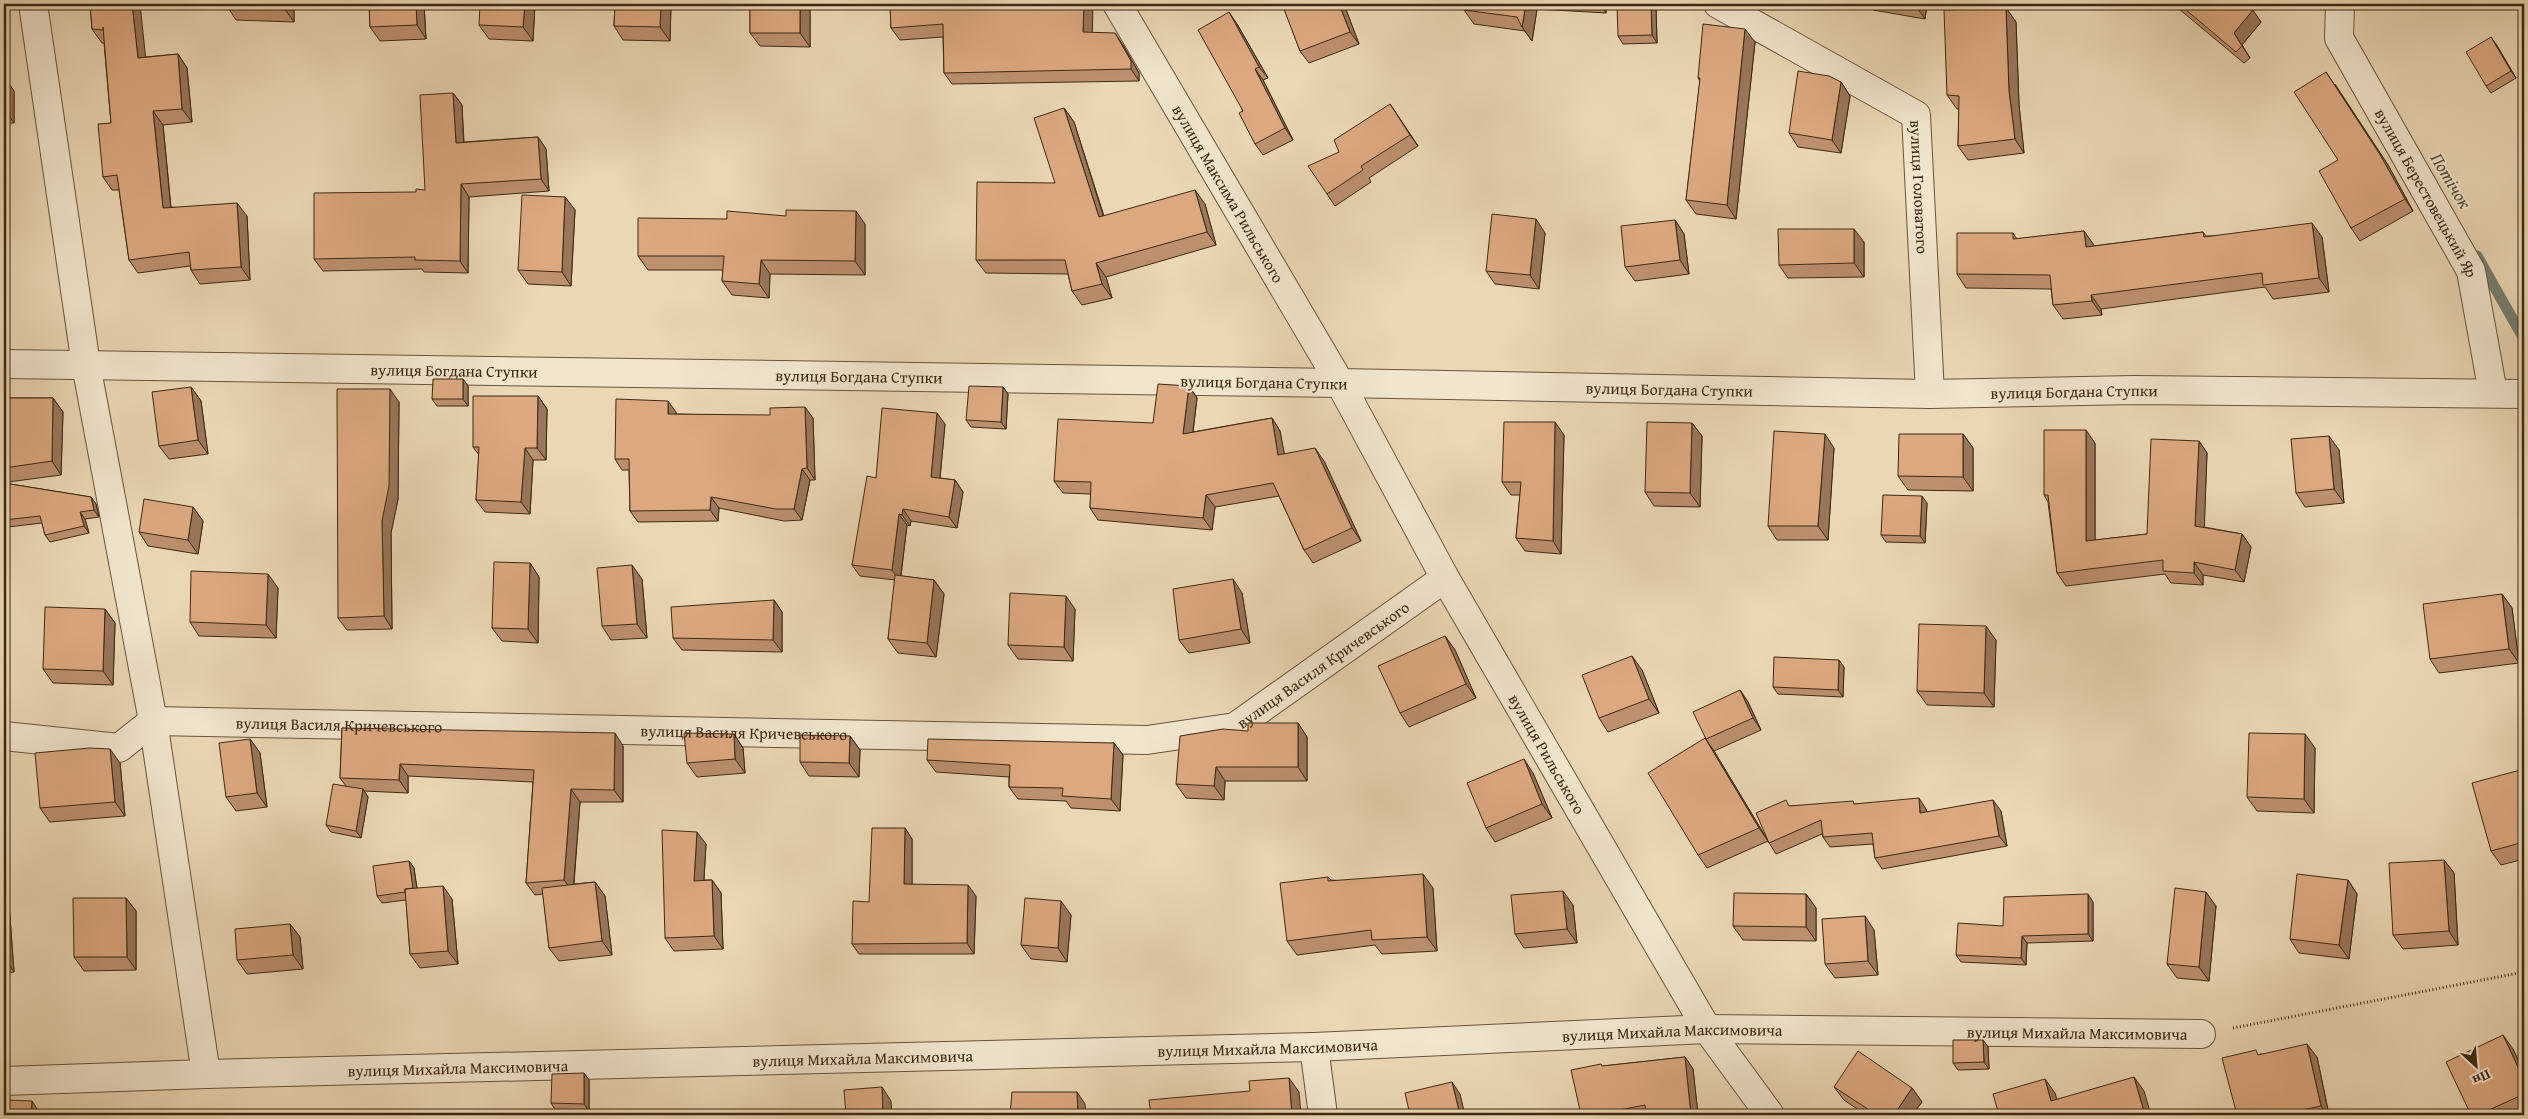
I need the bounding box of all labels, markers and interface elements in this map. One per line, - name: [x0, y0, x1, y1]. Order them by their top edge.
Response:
- street label: вулиця Максима Рильського: [1167, 100, 1290, 287]
- street label: вулиця Берестовецький Яр: [2369, 104, 2484, 279]
- street label: вулиця Головатого: [1904, 119, 1935, 255]
- water label: Потічок: [2424, 147, 2479, 214]
- street label: вулиця Богдана Ступки: [370, 357, 538, 384]
- street label: вулиця Богдана Ступки: [775, 363, 943, 389]
- street label: вулиця Богдана Ступки: [1180, 369, 1348, 395]
- street label: вулиця Богдана Ступки: [1585, 376, 1754, 403]
- street label: вулиця Богдана Ступки: [1990, 378, 2158, 405]
- street label: вулиця Василя Кричевського: [1232, 595, 1414, 734]
- street label: вулиця Рильського: [1503, 689, 1592, 819]
- street label: вулиця Василя Кричевського: [235, 711, 443, 739]
- street label: вулиця Василя Кричевського: [640, 718, 847, 746]
- street label: вулиця Михайла Максимовича: [1561, 1017, 1783, 1048]
- street label: вулиця Михайла Максимовича: [1967, 1020, 2188, 1046]
- street label: вулиця Михайла Максимовича: [1157, 1032, 1379, 1063]
- north arrow: [2450, 1042, 2500, 1092]
- street label: вулиця Михайла Максимовича: [752, 1043, 974, 1073]
- street label: вулиця Михайла Максимовича: [347, 1053, 569, 1083]
- text: Пн: [2469, 1065, 2494, 1091]

